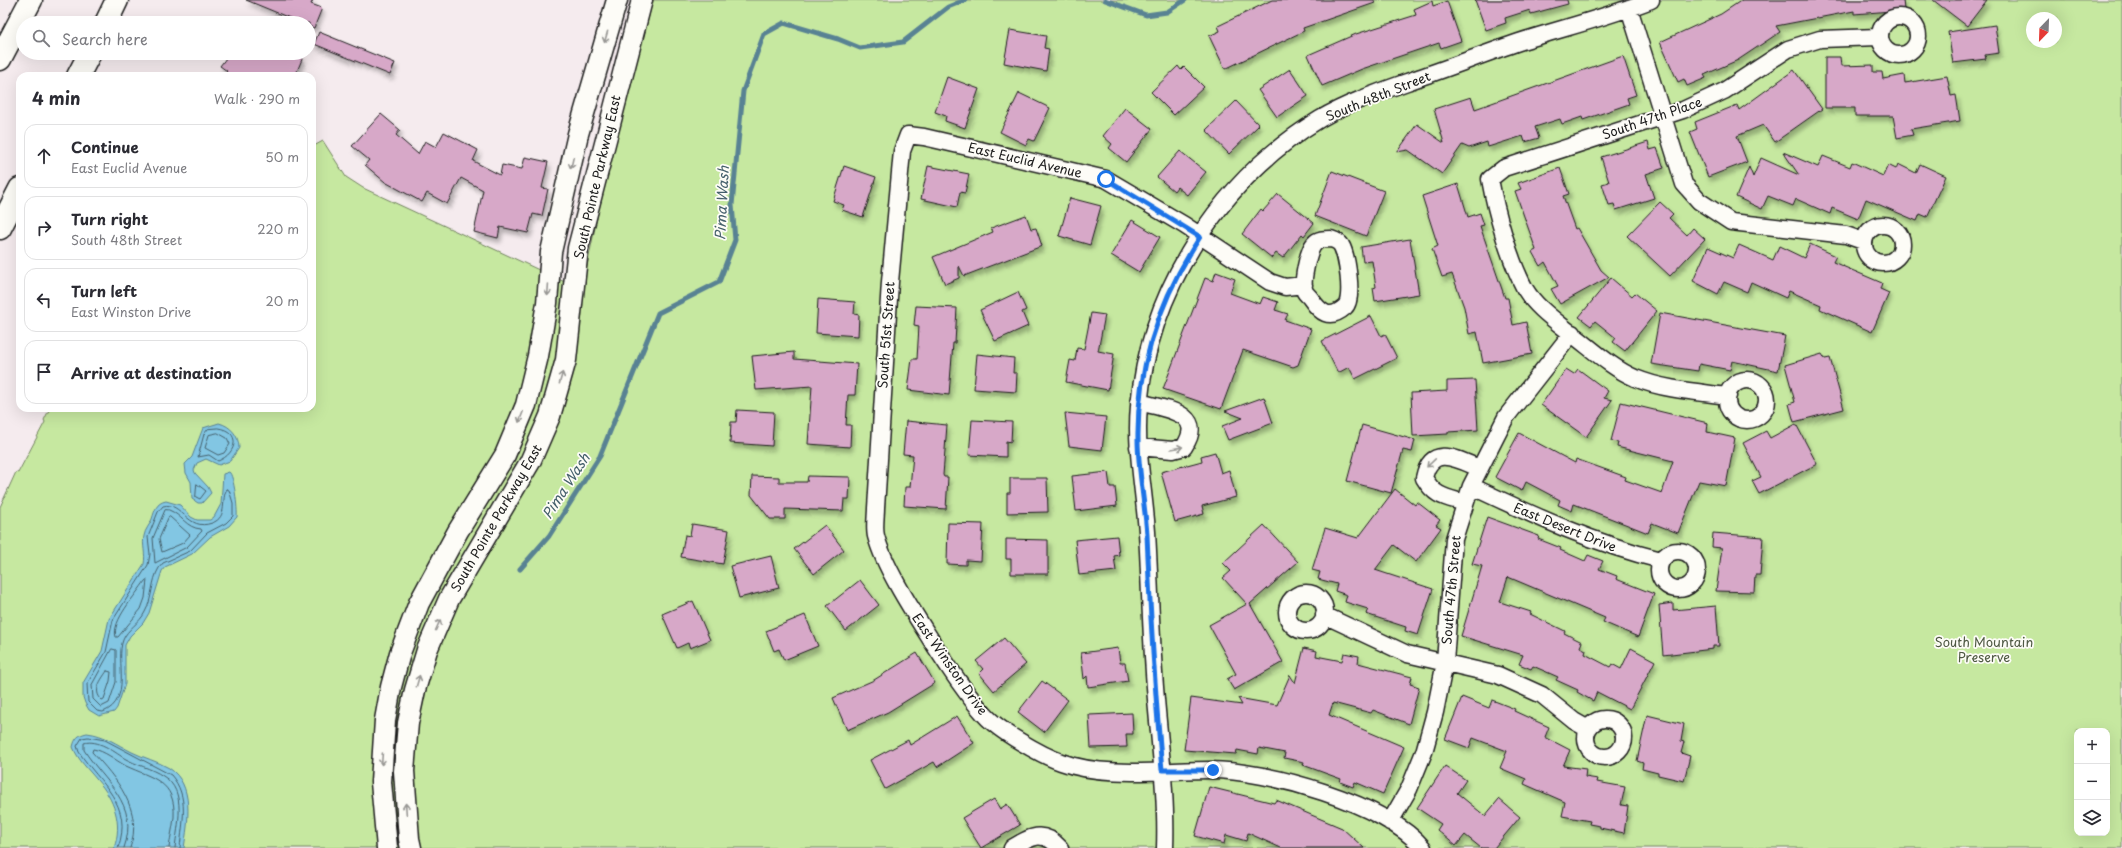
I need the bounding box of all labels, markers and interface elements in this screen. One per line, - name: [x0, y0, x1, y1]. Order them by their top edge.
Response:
- north arrow: [2026, 12, 2062, 48]
- search box: [16, 16, 316, 60]
- icon: search: [30, 27, 52, 49]
- text: Search here: [62, 27, 148, 50]
- one-way arrow: [602, 31, 609, 44]
- street label: South 48th Street: [1323, 66, 1433, 125]
- text: 4 min: [32, 85, 80, 111]
- text: Walk · 290 m: [214, 89, 300, 108]
- street label: South 47th Place: [1599, 92, 1704, 144]
- street label: South Pointe Parkway East: [568, 93, 625, 261]
- text: Continue: [71, 135, 139, 158]
- street label: East Euclid Avenue: [966, 137, 1084, 182]
- icon: ahead: [33, 145, 55, 167]
- text: 50 m: [265, 147, 299, 166]
- one-way arrow: [567, 156, 575, 169]
- text: East Euclid Avenue: [71, 158, 187, 177]
- water label: Pima Wash: [709, 164, 734, 241]
- route start: [1097, 170, 1115, 188]
- text: Turn right: [71, 207, 148, 230]
- icon: right: [33, 217, 55, 239]
- text: 220 m: [257, 219, 299, 238]
- text: South 48th Street: [71, 230, 182, 249]
- text: Turn left: [71, 279, 137, 302]
- street label: South 51st Street: [872, 281, 899, 389]
- one-way arrow: [545, 283, 552, 296]
- icon: left: [33, 289, 55, 311]
- text: 20 m: [265, 291, 299, 310]
- text: East Winston Drive: [71, 302, 191, 321]
- icon: arrive: [33, 361, 55, 383]
- text: Arrive at destination: [71, 361, 232, 384]
- one-way arrow: [558, 372, 565, 385]
- one-way arrow: [517, 410, 524, 422]
- street label: South Pointe Parkway East: [445, 440, 546, 595]
- one-way arrow: [1170, 444, 1183, 452]
- water label: Pima Wash: [537, 448, 595, 523]
- one-way arrow: [1426, 459, 1436, 468]
- street label: East Desert Drive: [1511, 497, 1620, 556]
- street label: South 47th Street: [1436, 535, 1465, 645]
- street label: East Winston Drive: [908, 609, 993, 719]
- one-way arrow: [435, 619, 442, 631]
- park label: South Mountain Preserve: [1935, 632, 2033, 666]
- one-way arrow: [415, 675, 422, 688]
- map controls: [2074, 728, 2110, 836]
- button: +: [2074, 728, 2110, 764]
- one-way arrow: [379, 752, 386, 765]
- route end: [1204, 761, 1222, 779]
- button: −: [2074, 764, 2110, 800]
- button: layers: [2074, 800, 2110, 836]
- one-way arrow: [403, 803, 410, 816]

